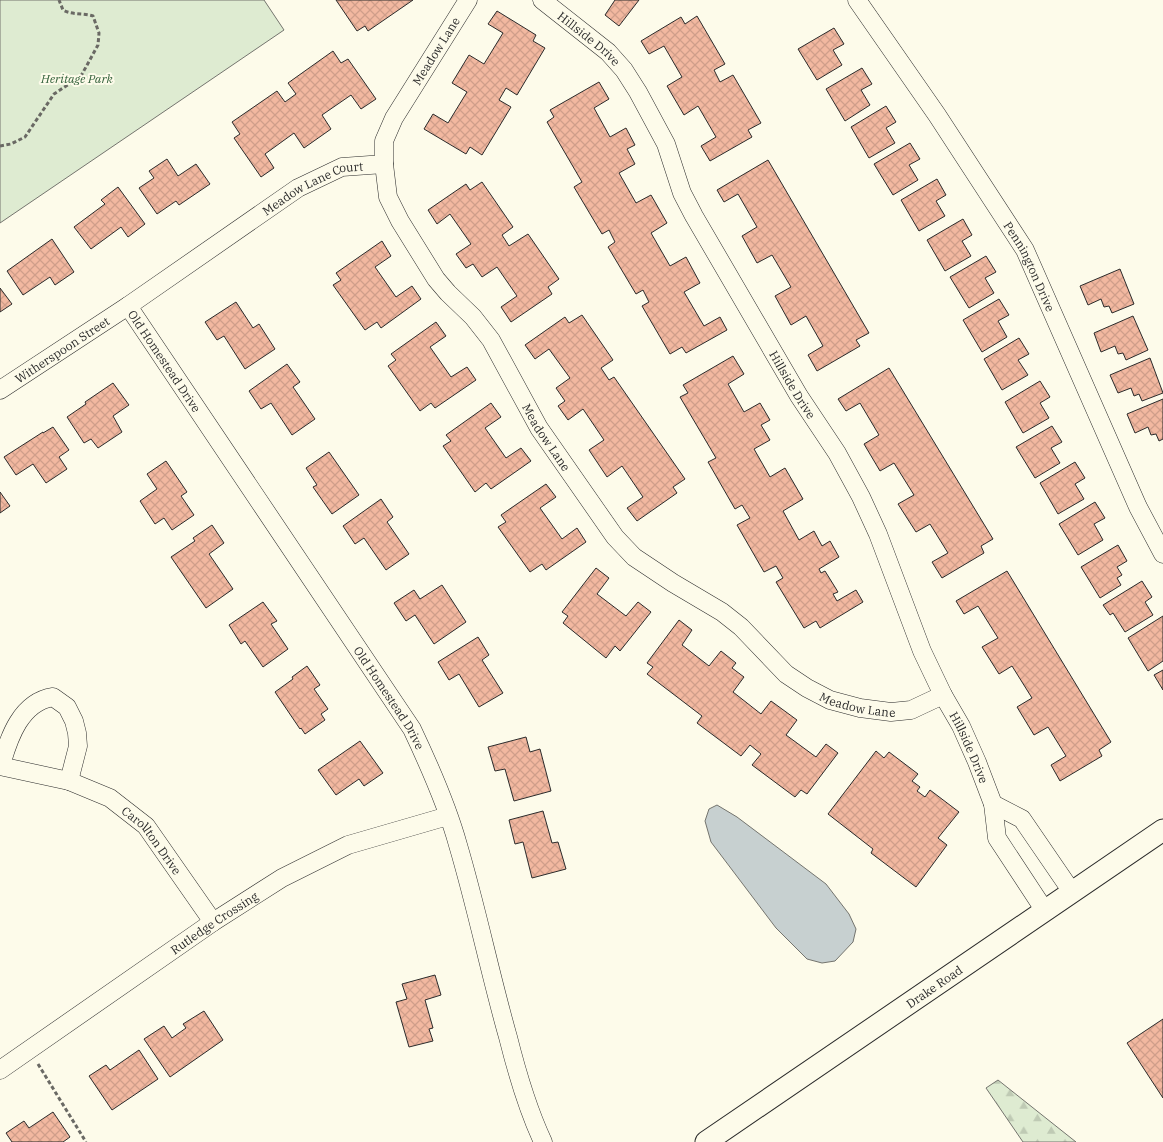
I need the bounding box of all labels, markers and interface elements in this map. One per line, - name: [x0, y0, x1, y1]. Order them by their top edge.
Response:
- street label: Hillside Drive: [555, 8, 624, 69]
- street label: Meadow Lane: [409, 14, 463, 88]
- park label: Heritage Park: [40, 71, 114, 86]
- street label: Meadow Lane Court: [259, 158, 364, 218]
- street label: Pennington Drive: [1001, 219, 1059, 314]
- street label: Old Homestead Drive: [125, 307, 204, 415]
- street label: Witherspoon Street: [12, 313, 112, 386]
- street label: Hillside Drive: [767, 348, 819, 421]
- street label: Meadow Lane: [519, 401, 574, 474]
- street label: Old Homestead Drive: [351, 643, 428, 752]
- street label: Meadow Lane: [817, 688, 896, 720]
- street label: Hillside Drive: [947, 709, 992, 785]
- street label: Carollton Drive: [119, 803, 185, 877]
- street label: Rutledge Crossing: [167, 888, 261, 957]
- street label: Drake Road: [903, 962, 965, 1011]

